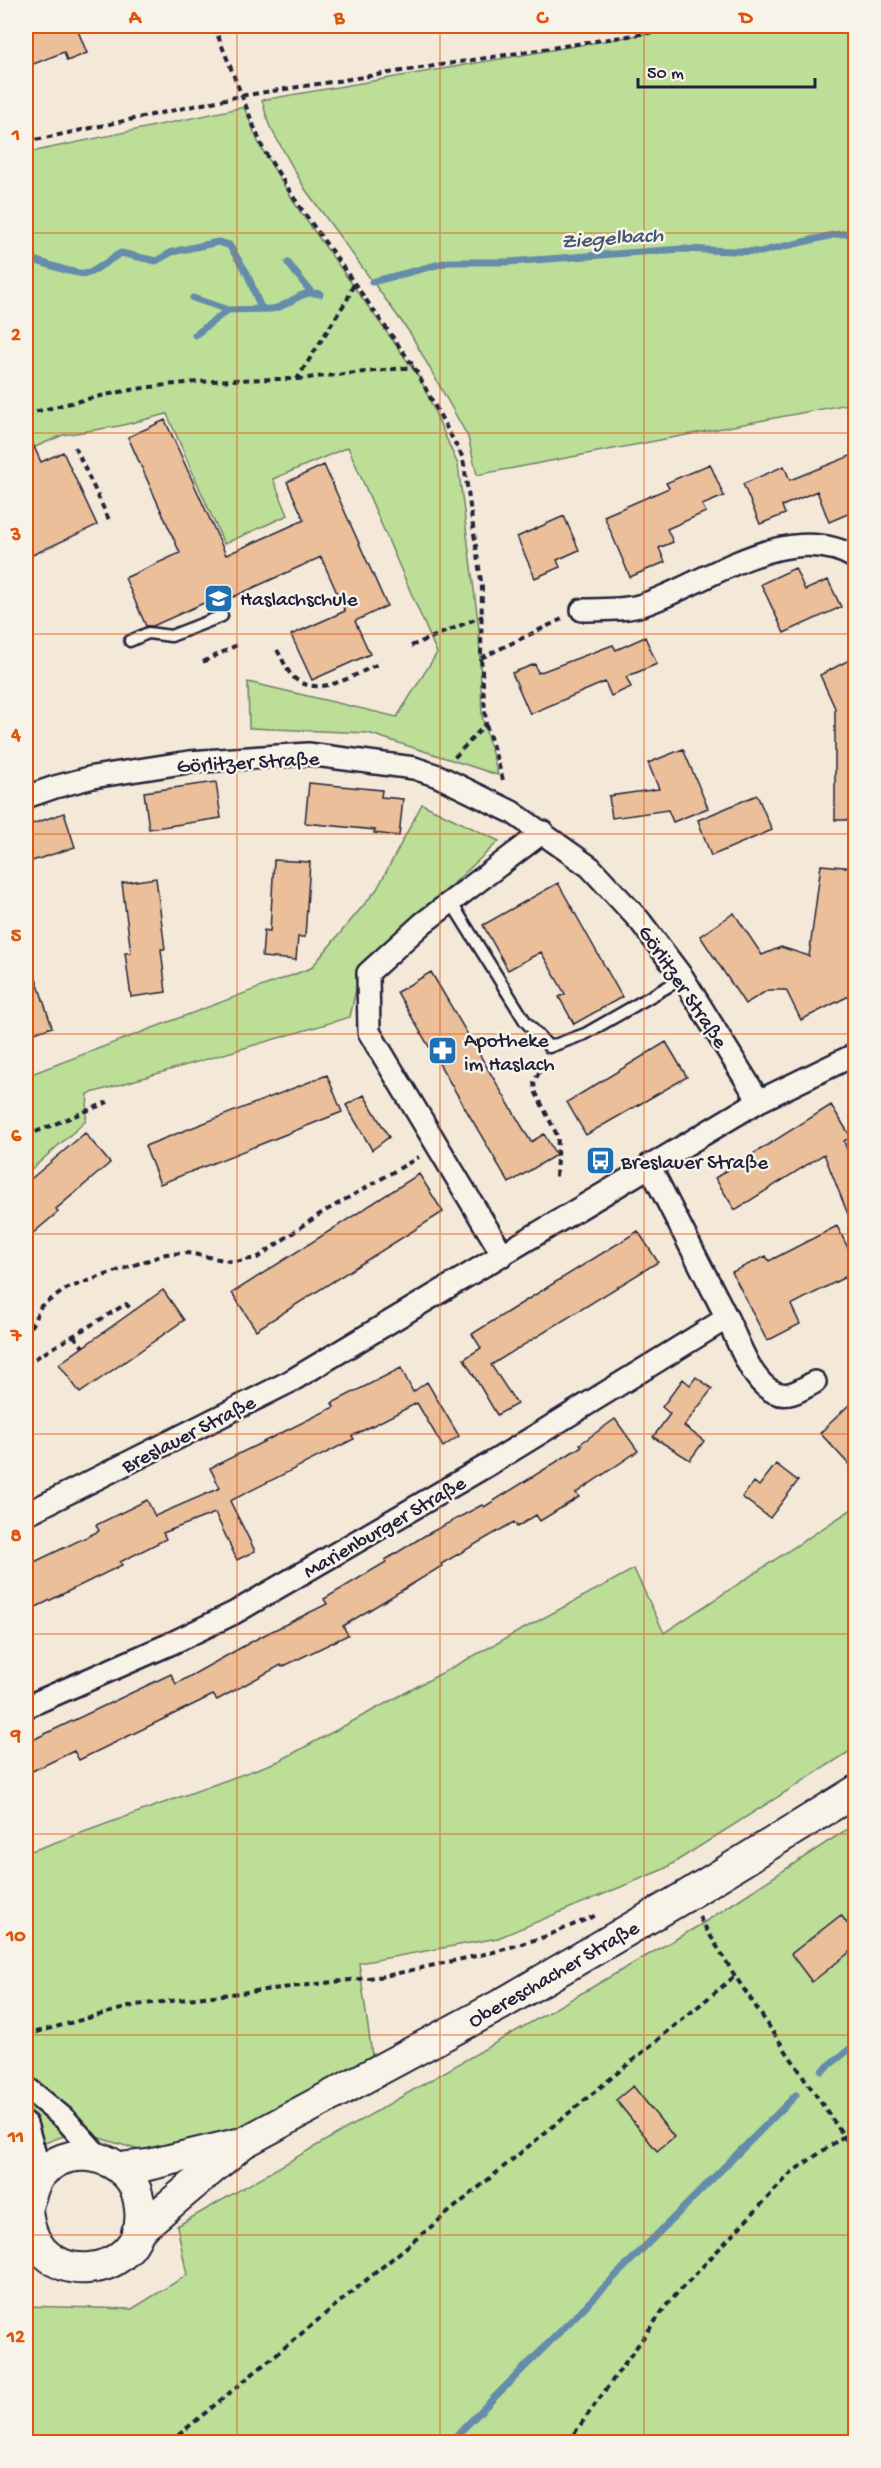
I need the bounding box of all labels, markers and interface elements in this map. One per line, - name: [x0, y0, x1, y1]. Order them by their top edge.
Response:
- text: A: [128, 8, 143, 31]
- text: B: [333, 8, 345, 31]
- text: C: [536, 8, 550, 31]
- text: D: [737, 8, 753, 31]
- scale bar: [638, 51, 815, 89]
- text: 50 m: [647, 64, 684, 85]
- text: 1: [11, 125, 20, 148]
- water label: Ziegelbach: [560, 223, 664, 257]
- text: 2: [11, 325, 21, 348]
- text: 3: [10, 525, 21, 548]
- school or university icon: Haslachschule: [203, 582, 235, 614]
- place label: Haslachschule: [240, 589, 359, 614]
- text: 4: [10, 725, 21, 748]
- street label: Görlitzer Straße: [176, 748, 321, 781]
- street label: Görlitzer Straße: [631, 922, 732, 1055]
- text: 5: [11, 926, 22, 949]
- place label: Apotheke im Haslach: [464, 1030, 555, 1079]
- pharmacy icon: Apotheke im Haslach: [427, 1035, 459, 1067]
- text: 6: [11, 1126, 22, 1149]
- bus stop icon: Breslauer Straße: [584, 1145, 616, 1177]
- place label: Breslauer Straße: [620, 1152, 769, 1177]
- text: 7: [10, 1326, 23, 1349]
- street label: Breslauer Straße: [117, 1391, 262, 1481]
- street label: Marienburger Straße: [300, 1472, 473, 1586]
- text: 8: [11, 1526, 22, 1549]
- text: 9: [10, 1726, 21, 1749]
- street label: Obereschacher Straße: [465, 1916, 646, 2035]
- text: 10: [5, 1926, 26, 1949]
- text: 11: [7, 2127, 24, 2150]
- text: 12: [6, 2327, 25, 2350]

